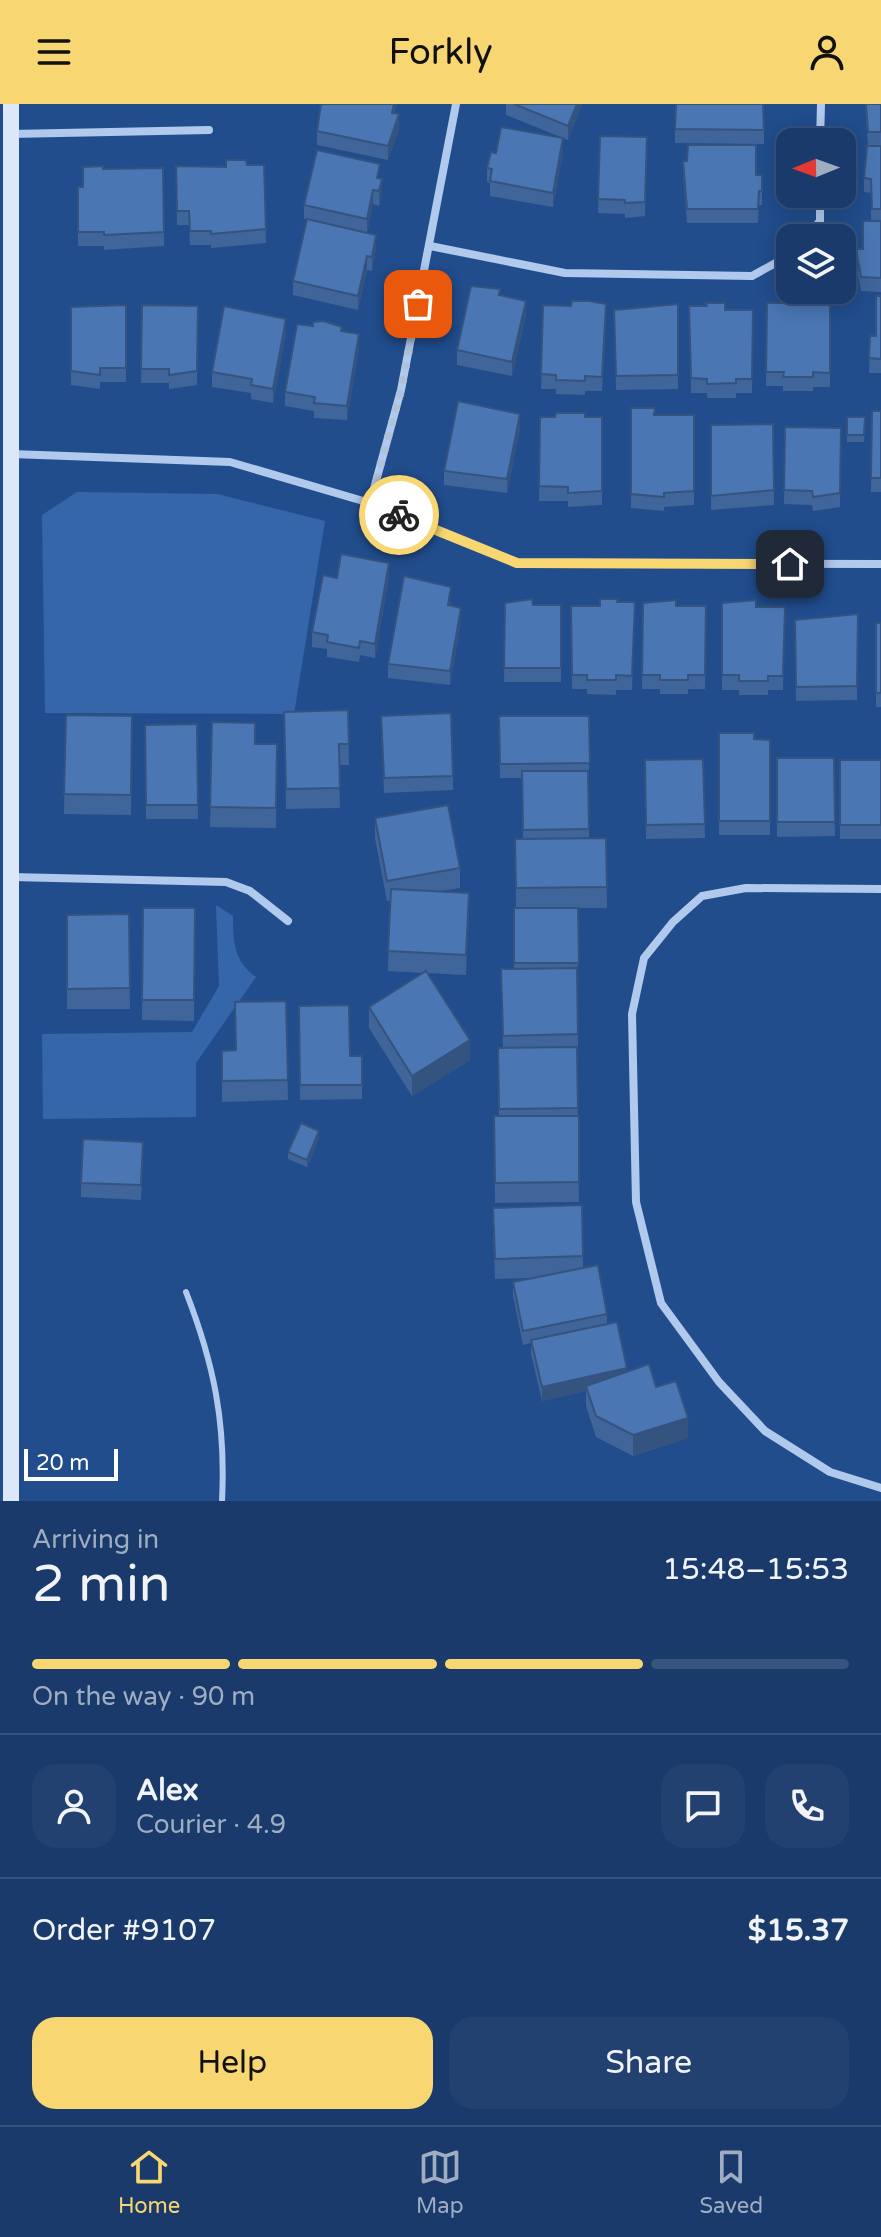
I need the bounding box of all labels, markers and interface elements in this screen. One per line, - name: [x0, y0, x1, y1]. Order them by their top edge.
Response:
- icon: menu: [32, 30, 76, 74]
- icon: person: [805, 30, 849, 74]
- text: Forkly: [388, 31, 493, 74]
- north arrow: [776, 128, 856, 208]
- map controls: [776, 128, 856, 304]
- button: layers: [776, 224, 856, 304]
- pin: [384, 270, 452, 338]
- icon: bag: [396, 282, 440, 326]
- courier: [359, 475, 439, 555]
- icon: bike: [377, 493, 421, 537]
- pin: [756, 530, 824, 598]
- icon: home: [768, 542, 812, 586]
- scale bar: [24, 1445, 118, 1481]
- text: 20 m: [36, 1450, 90, 1476]
- text: Arriving in: [32, 1524, 159, 1555]
- text: 15:48–15:53: [662, 1551, 849, 1588]
- text: 2 min: [32, 1553, 171, 1616]
- text: On the way · 90 m: [32, 1681, 255, 1712]
- button: person: [32, 1764, 116, 1848]
- button: chat: [661, 1764, 745, 1848]
- button: phone: [765, 1764, 849, 1848]
- text: Alex: [136, 1772, 199, 1809]
- text: Courier · 4.9: [136, 1809, 286, 1840]
- text: Order #9107: [32, 1912, 216, 1949]
- text: $15.37: [748, 1912, 849, 1949]
- button: Help: [32, 2017, 433, 2109]
- button: Share: [449, 2017, 849, 2109]
- tab: Home: [118, 2145, 180, 2219]
- tab: Map: [416, 2145, 464, 2219]
- tab: Saved: [699, 2145, 763, 2219]

